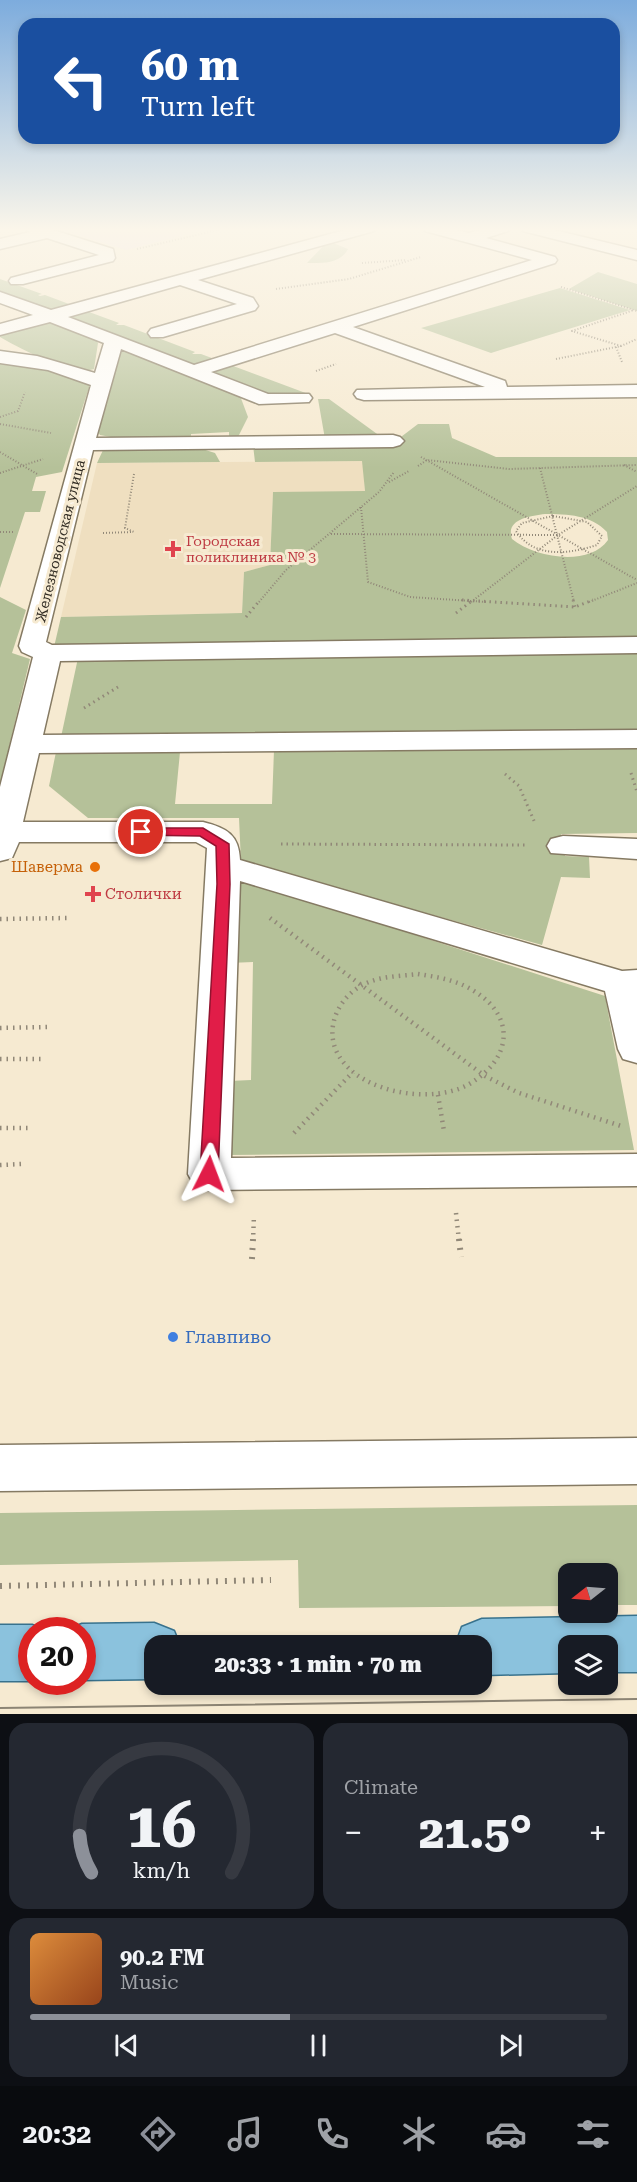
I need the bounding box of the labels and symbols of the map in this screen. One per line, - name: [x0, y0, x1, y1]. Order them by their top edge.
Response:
- street label: Железноводская улица: [32, 458, 88, 624]
- place label: Городская поликлиника № 3: [186, 533, 316, 565]
- marker: Городская поликлиника № 3: [164, 540, 182, 558]
- pin: [115, 806, 166, 857]
- place label: Шаверма: [11, 858, 83, 876]
- marker: Шаверма: [88, 860, 102, 874]
- place label: Столички: [105, 885, 182, 903]
- marker: Столички: [86, 887, 100, 901]
- position arrow: [177, 1142, 241, 1206]
- place label: Главпиво: [185, 1326, 271, 1347]
- marker: Главпиво: [166, 1330, 180, 1344]
- north arrow: [558, 1563, 618, 1623]
- speed limit sign: 20: [18, 1617, 96, 1695]

